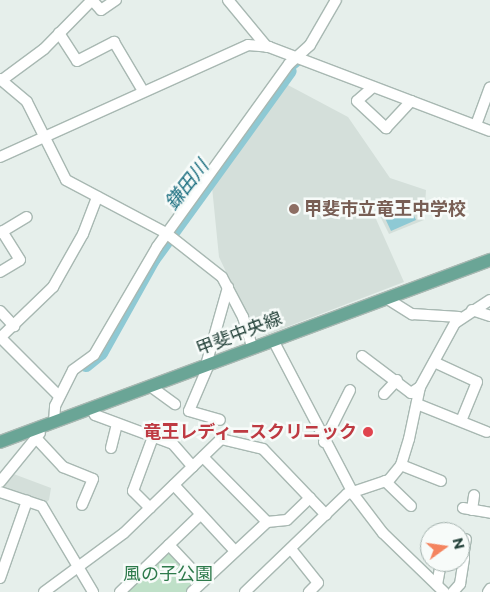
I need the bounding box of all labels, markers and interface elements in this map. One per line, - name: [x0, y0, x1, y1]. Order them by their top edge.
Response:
- water label: 鎌田川: [160, 156, 214, 214]
- place label: 甲斐市立竜王中学校: [304, 198, 466, 220]
- marker: 甲斐市立竜王中学校: [288, 203, 300, 215]
- street label: 甲斐中央線: [193, 308, 285, 360]
- place label: 竜王レディースクリニック: [141, 421, 357, 443]
- marker: 竜王レディースクリニック: [361, 425, 375, 439]
- north arrow: [420, 522, 470, 572]
- text: N: [448, 536, 469, 551]
- park label: 風の子公園: [123, 563, 213, 585]

